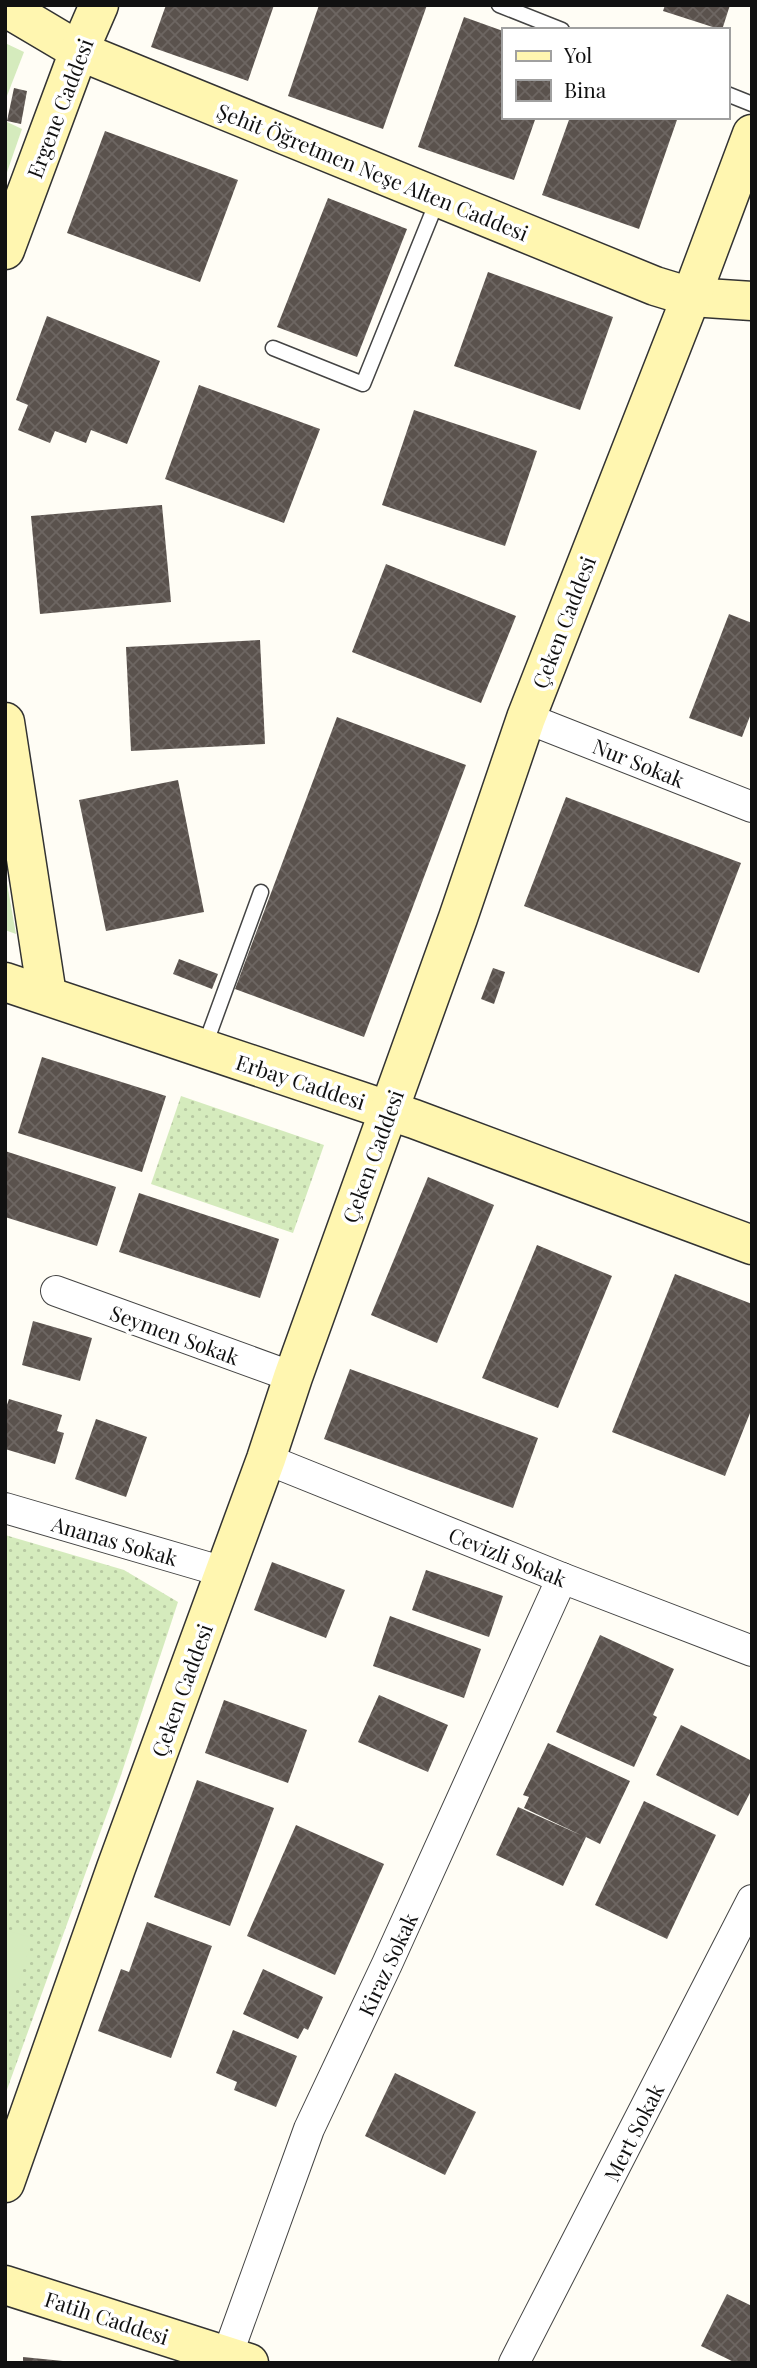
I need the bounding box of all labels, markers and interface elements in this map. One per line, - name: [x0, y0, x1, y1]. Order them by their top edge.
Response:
- legend: [502, 28, 729, 119]
- street label: Ergene Caddesi: [19, 34, 99, 182]
- text: Yol: [563, 40, 592, 68]
- text: Bina: [564, 75, 607, 103]
- street label: Şehit Öğretmen Neşe Alten Caddesi: [213, 96, 533, 246]
- street label: Çeken Caddesi: [525, 552, 601, 692]
- street label: Nur Sokak: [589, 731, 690, 793]
- street label: Erbay Caddesi: [233, 1047, 369, 1115]
- street label: Çeken Caddesi: [335, 1085, 409, 1227]
- street label: Seymen Sokak: [107, 1298, 244, 1370]
- street label: Ananas Sokak: [48, 1508, 182, 1571]
- street label: Cevizli Sokak: [445, 1520, 572, 1593]
- street label: Çeken Caddesi: [144, 1619, 218, 1761]
- street label: Kiraz Sokak: [351, 1907, 423, 2020]
- street label: Mert Sokak: [596, 2078, 670, 2186]
- street label: Fatih Caddesi: [41, 2284, 173, 2350]

